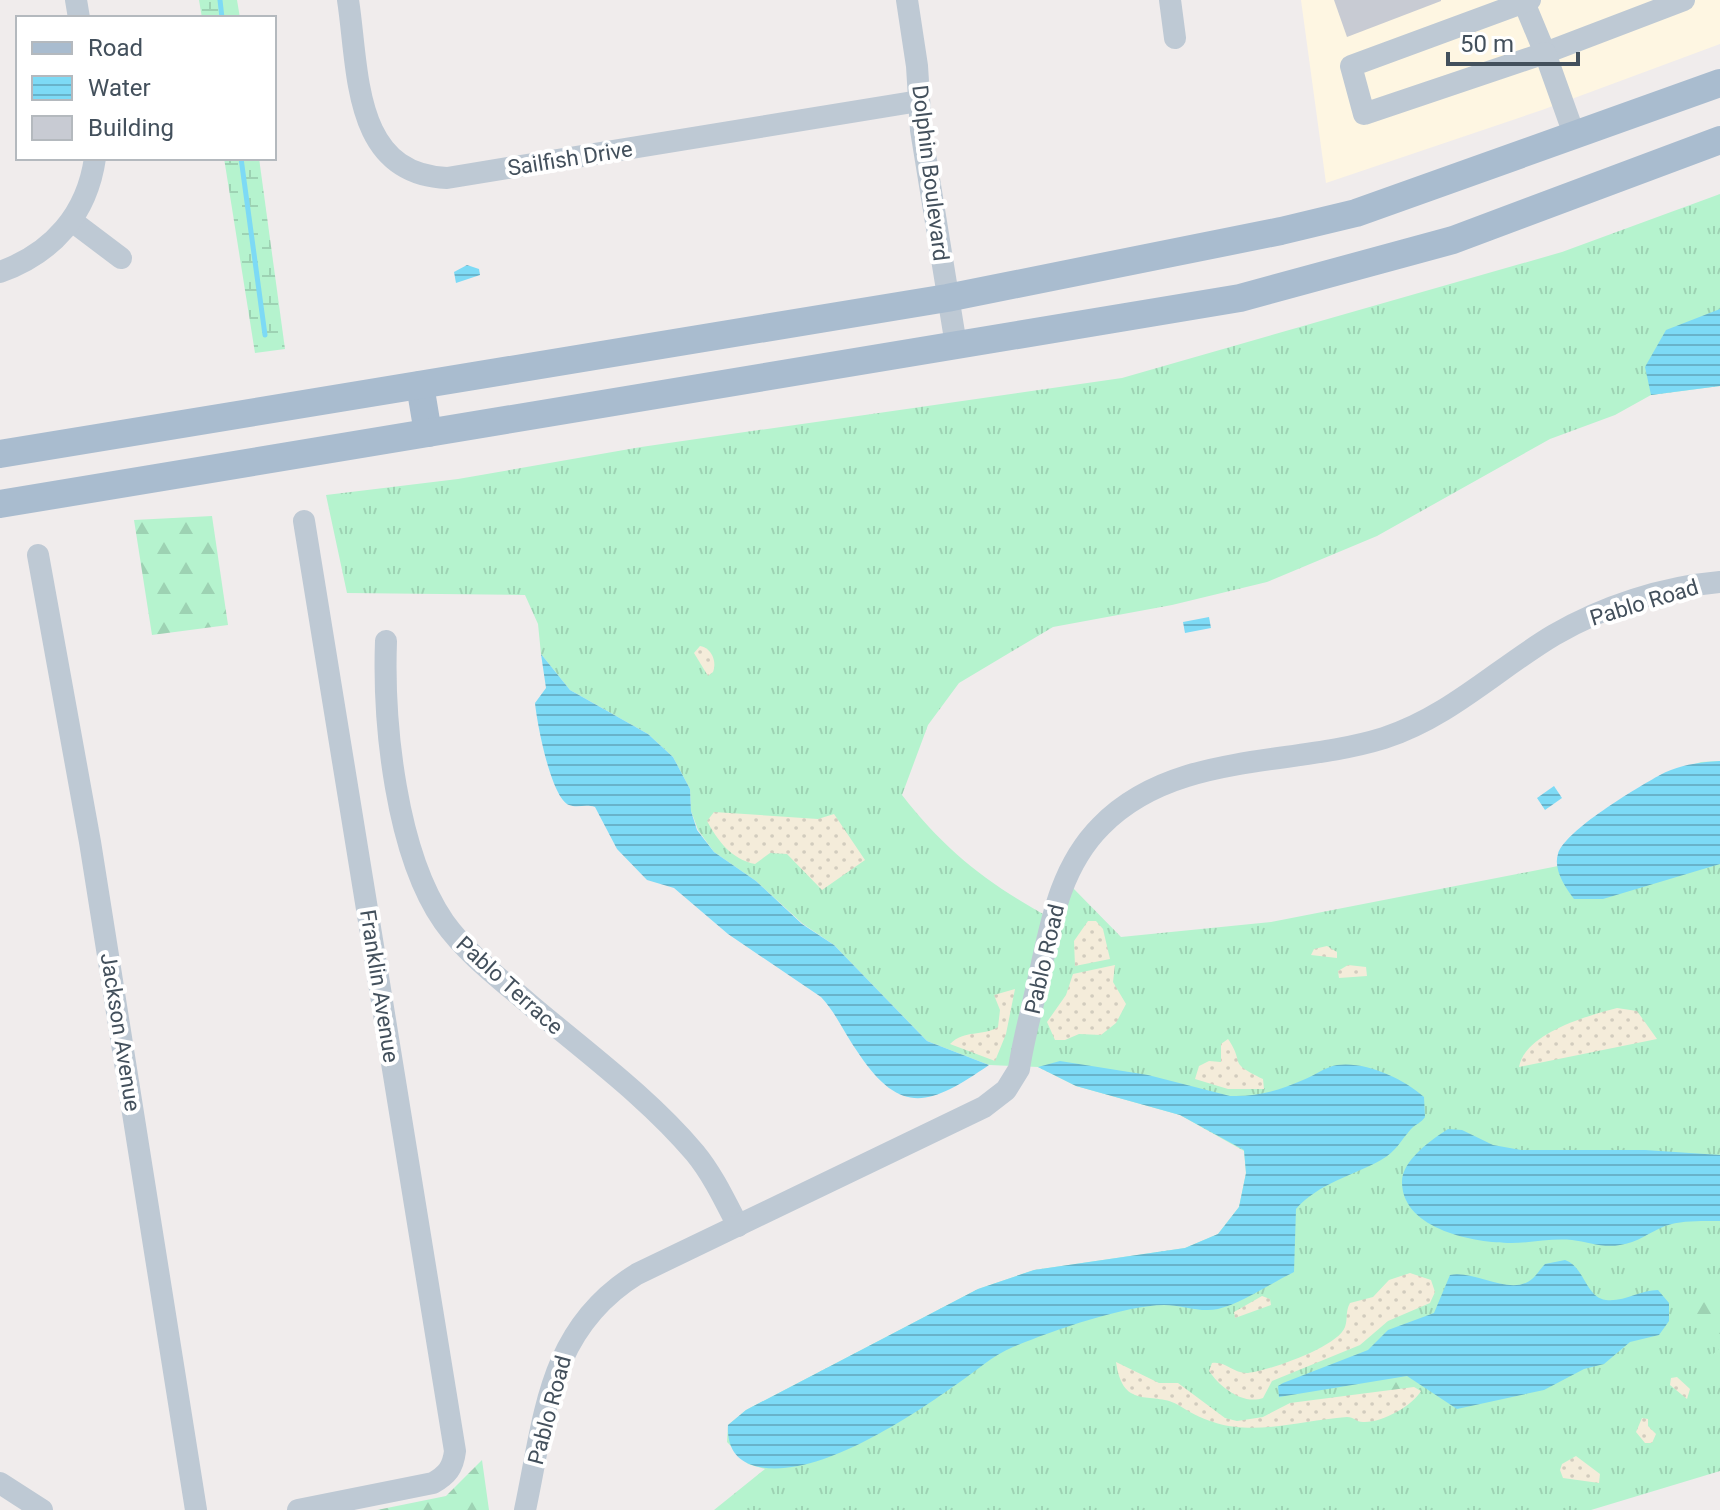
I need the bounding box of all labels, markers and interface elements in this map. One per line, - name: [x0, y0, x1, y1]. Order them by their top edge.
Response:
- legend: [16, 16, 276, 160]
- scale bar: [1448, 16, 1578, 66]
- text: 50 m: [1460, 30, 1514, 58]
- text: Road: [88, 34, 143, 62]
- text: Water: [88, 74, 151, 102]
- street label: Dolphin Boulevard: [907, 84, 954, 262]
- text: Building: [88, 114, 174, 142]
- street label: Sailfish Drive: [506, 136, 634, 181]
- street label: Pablo Road: [1587, 574, 1701, 631]
- street label: Pablo Road: [1020, 902, 1069, 1016]
- street label: Franklin Avenue: [355, 908, 404, 1064]
- street label: Pablo Terrace: [451, 931, 568, 1040]
- street label: Jackson Avenue: [96, 951, 145, 1113]
- street label: Pablo Road: [523, 1353, 576, 1467]

